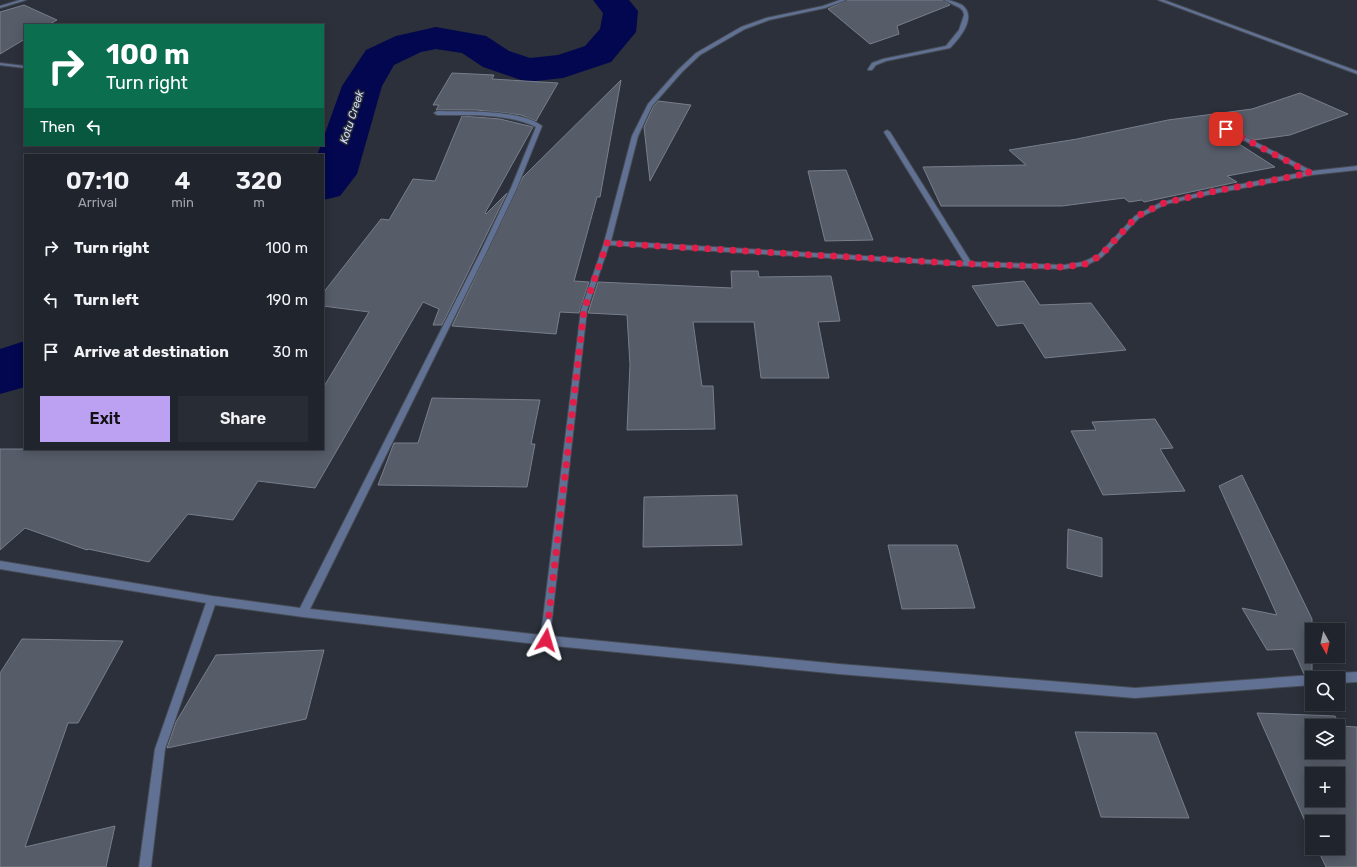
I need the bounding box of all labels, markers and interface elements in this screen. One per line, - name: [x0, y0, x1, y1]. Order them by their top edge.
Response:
- text: 100 m: [106, 38, 190, 71]
- icon: right: [40, 40, 92, 92]
- text: Turn right: [106, 72, 188, 94]
- water label: Kotu Creek: [337, 88, 367, 145]
- pin: [1209, 112, 1243, 146]
- icon: left: [83, 116, 105, 138]
- text: Then: [40, 118, 75, 136]
- icon: arrive: [1215, 118, 1237, 140]
- text: 07:10: [66, 167, 129, 195]
- text: 4: [175, 167, 191, 195]
- text: 320: [236, 167, 282, 195]
- text: Arrival: [78, 195, 117, 210]
- text: min: [171, 195, 194, 210]
- text: m: [253, 195, 265, 210]
- icon: right: [40, 237, 62, 259]
- text: Turn right: [74, 239, 149, 257]
- text: 100 m: [266, 239, 308, 257]
- icon: left: [40, 289, 62, 311]
- text: Turn left: [74, 291, 139, 309]
- text: 190 m: [266, 291, 308, 309]
- icon: arrive: [40, 341, 62, 363]
- text: Arrive at destination: [74, 343, 229, 361]
- text: 30 m: [272, 343, 308, 361]
- button: Exit: [40, 396, 170, 442]
- button: Share: [178, 396, 308, 442]
- position arrow: [525, 619, 567, 661]
- north arrow: [1305, 623, 1345, 663]
- map controls: [1305, 623, 1345, 855]
- button: search: [1305, 671, 1345, 711]
- button: layers: [1305, 719, 1345, 759]
- button: +: [1305, 767, 1345, 807]
- button: −: [1305, 815, 1345, 855]

